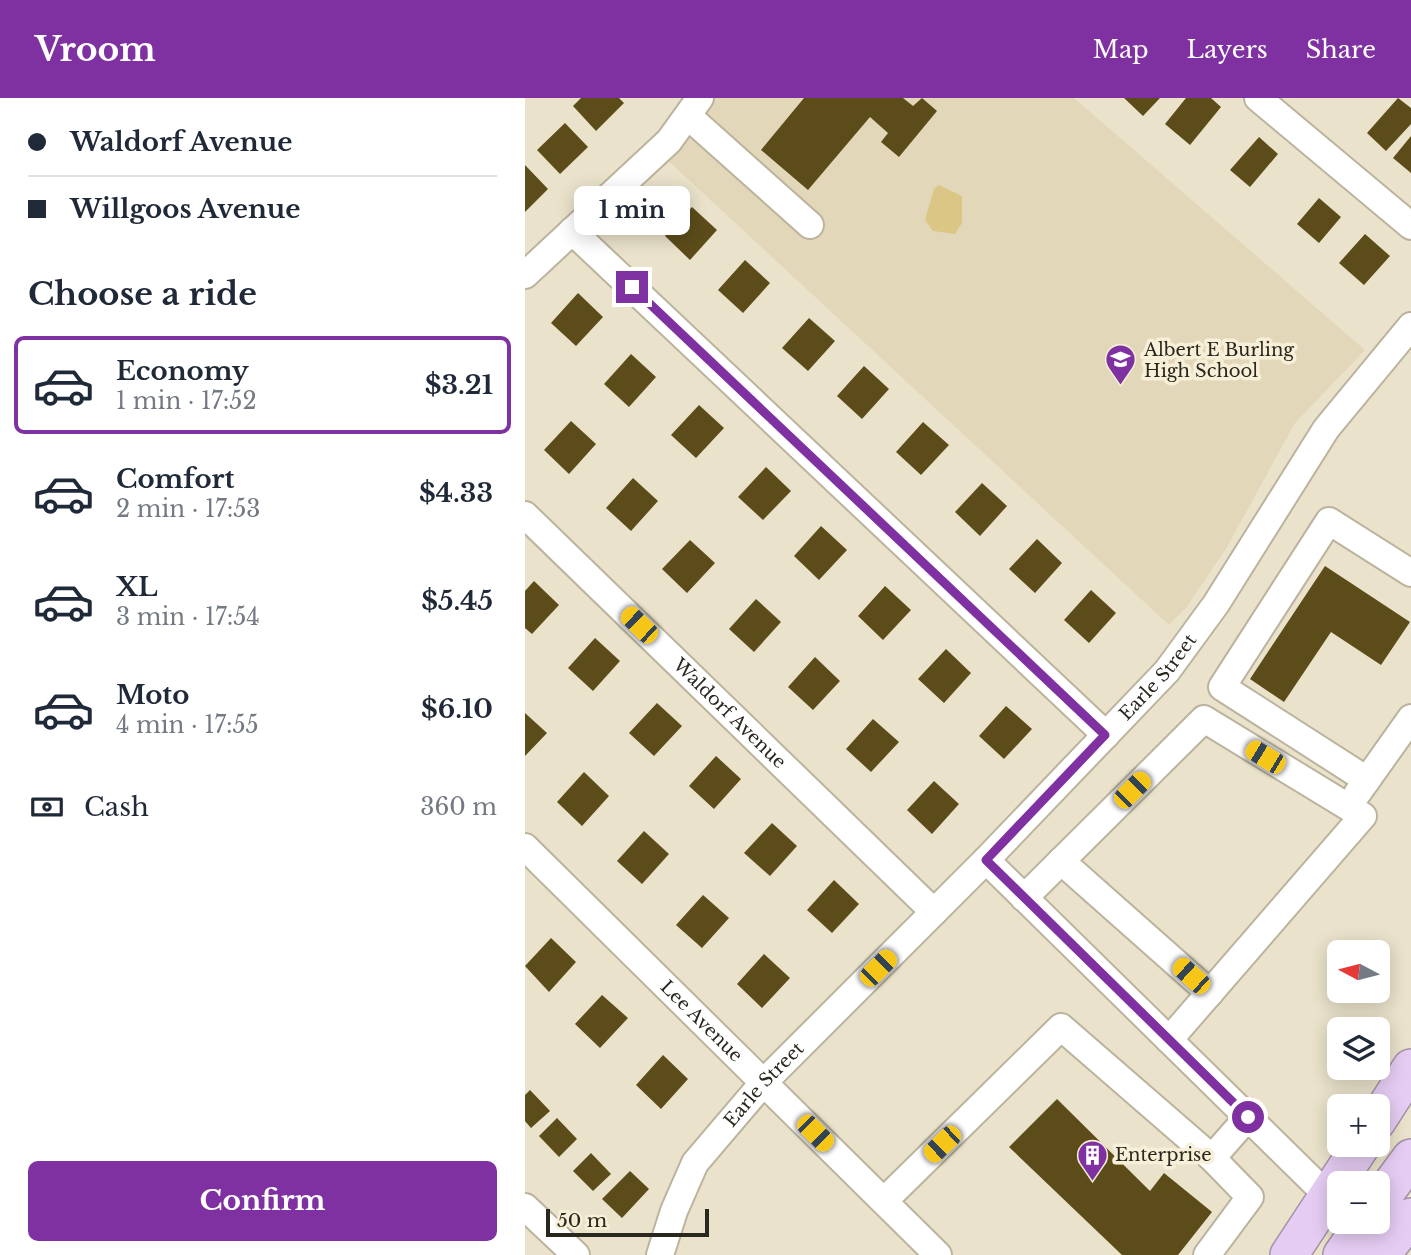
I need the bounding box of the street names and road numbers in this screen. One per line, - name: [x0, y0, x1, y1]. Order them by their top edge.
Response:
- street label: Earle Street: [1115, 630, 1201, 725]
- street label: Waldorf Avenue: [668, 653, 790, 773]
- street label: Lee Avenue: [656, 976, 747, 1067]
- street label: Earle Street: [720, 1038, 808, 1131]

